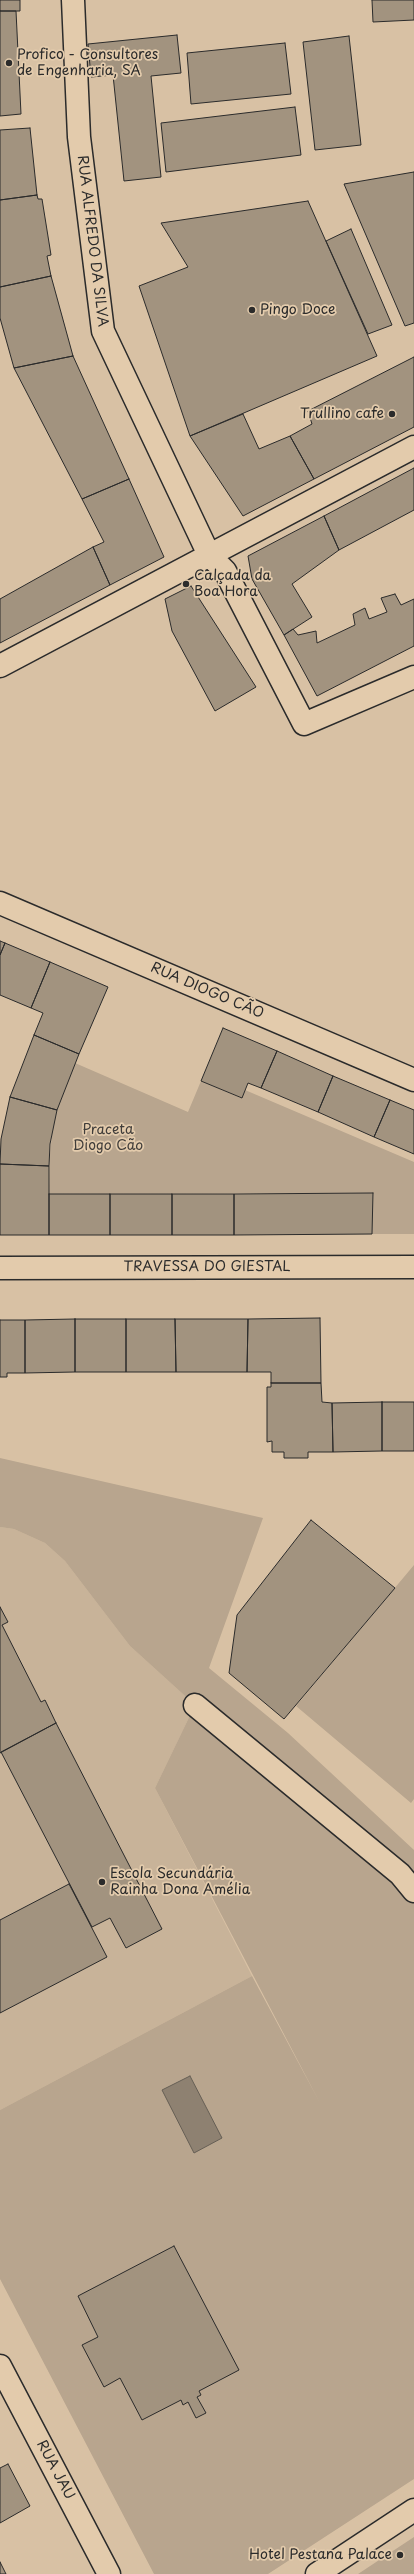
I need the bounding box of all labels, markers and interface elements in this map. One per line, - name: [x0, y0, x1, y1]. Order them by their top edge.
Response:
- place label: Profico - Consultores de Engenharia, SA: [17, 47, 158, 80]
- marker: Profico - Consultores de Engenharia, SA: [4, 58, 14, 68]
- street label: RUA ALFREDO DA SILVA: [73, 154, 111, 328]
- place label: Pingo Doce: [260, 302, 336, 318]
- marker: Pingo Doce: [247, 305, 257, 315]
- place label: Trullino cafe: [300, 406, 384, 422]
- marker: Trullino cafe: [387, 409, 397, 419]
- place label: Calçada da Boa Hora: [194, 568, 271, 600]
- marker: Calçada da Boa Hora: [181, 579, 191, 589]
- street label: RUA DIOGO CÃO: [148, 960, 266, 1022]
- park label: Praceta Diogo Cão: [73, 1122, 143, 1154]
- street label: TRAVESSA DO GIESTAL: [123, 1259, 291, 1275]
- place label: Escola Secundária Rainha Dona Amélia: [110, 1866, 250, 1898]
- marker: Escola Secundária Rainha Dona Amélia: [97, 1877, 107, 1887]
- street label: RUA JAU: [32, 2437, 78, 2503]
- place label: Hotel Pestana Palace: [249, 2547, 392, 2563]
- marker: Hotel Pestana Palace: [395, 2550, 405, 2560]

